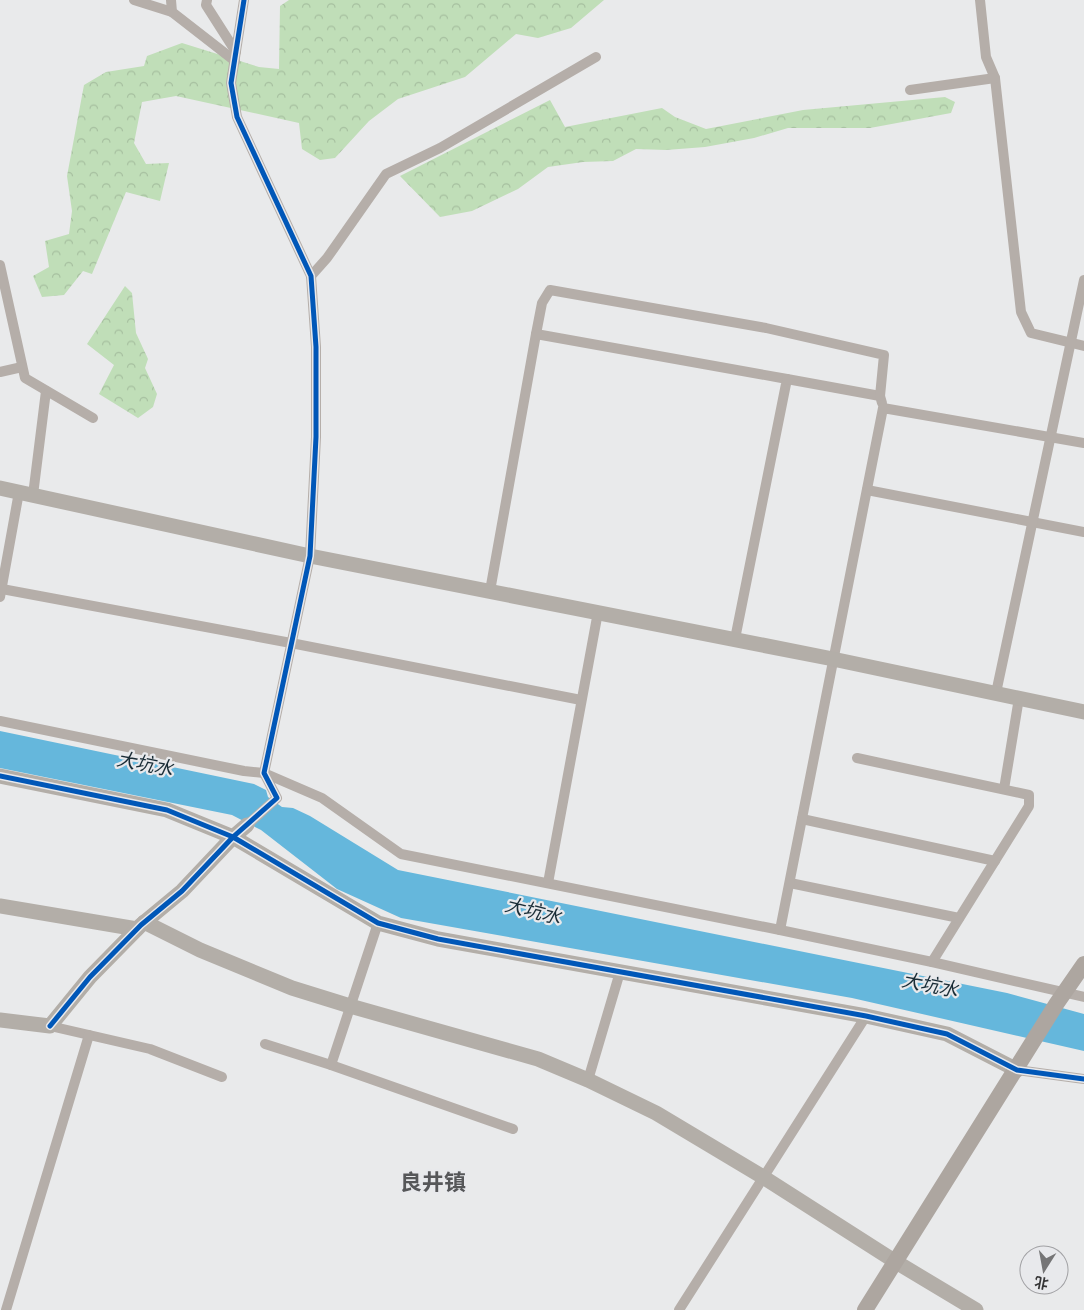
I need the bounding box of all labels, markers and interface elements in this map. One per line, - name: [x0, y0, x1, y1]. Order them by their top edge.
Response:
- water label: 大坑水: [114, 745, 177, 783]
- water label: 大坑水: [502, 891, 565, 931]
- water label: 大坑水: [899, 966, 962, 1004]
- district label: 良井镇: [400, 1167, 466, 1198]
- north arrow: [1019, 1245, 1069, 1295]
- text: 北: [1033, 1272, 1050, 1294]

